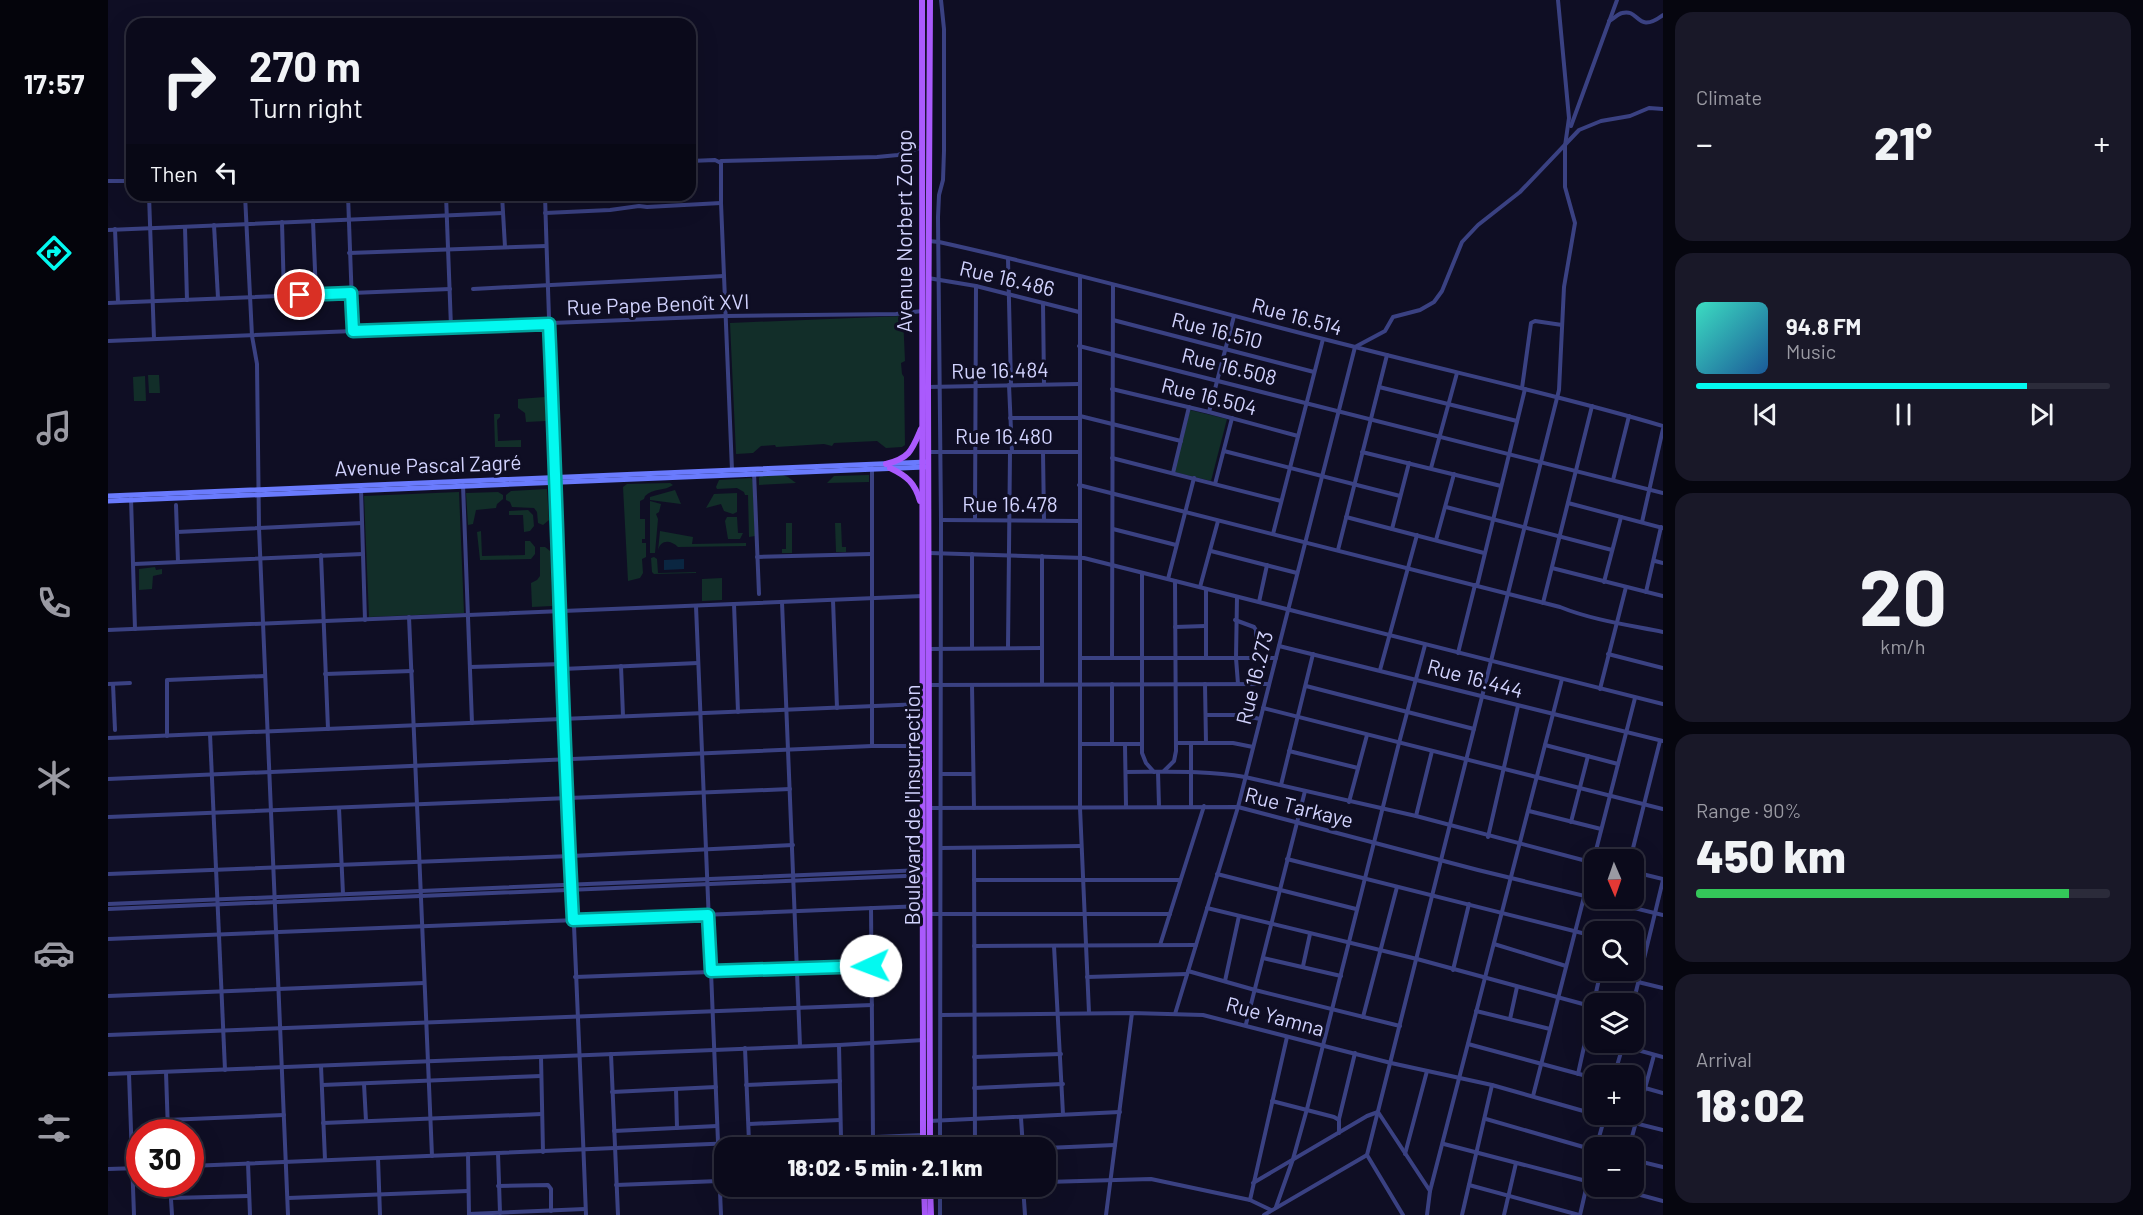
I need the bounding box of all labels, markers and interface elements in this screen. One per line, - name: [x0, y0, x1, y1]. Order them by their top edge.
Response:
- text: 270 m: [249, 40, 361, 90]
- icon: right: [150, 42, 228, 120]
- text: 17:57: [24, 67, 84, 99]
- text: Climate: [1696, 85, 1762, 109]
- text: Turn right: [249, 91, 363, 123]
- text: 21°: [1874, 115, 1932, 169]
- text: −: [1696, 123, 1713, 163]
- text: +: [2093, 123, 2110, 163]
- street label: Avenue Norbert Zongo: [891, 129, 916, 333]
- icon: left: [210, 156, 243, 189]
- text: Then: [150, 160, 198, 186]
- icon: directions: [33, 232, 75, 274]
- street label: Rue 16.486: [957, 254, 1057, 301]
- pin: [274, 269, 325, 320]
- icon: arrive: [283, 278, 316, 311]
- street label: Rue Pape Benoît XVI: [566, 288, 750, 319]
- street label: Rue 16.514: [1249, 291, 1345, 340]
- street label: Rue 16.510: [1169, 306, 1265, 353]
- text: 94.8 FM: [1786, 313, 1861, 339]
- text: Music: [1786, 339, 1836, 363]
- street label: Rue 16.508: [1179, 342, 1279, 389]
- street label: Rue 16.484: [951, 356, 1049, 383]
- street label: Rue 16.504: [1159, 372, 1260, 419]
- icon: previous: [1749, 398, 1782, 431]
- icon: pause: [1887, 398, 1920, 431]
- icon: next: [2025, 398, 2058, 431]
- icon: music: [33, 407, 75, 449]
- street label: Rue 16.480: [955, 423, 1053, 448]
- street label: Avenue Pascal Zagré: [334, 449, 522, 480]
- street label: Rue 16.478: [962, 491, 1058, 516]
- text: 20: [1859, 548, 1947, 642]
- icon: phone: [33, 582, 75, 624]
- street label: Rue 16.273: [1230, 628, 1277, 727]
- text: km/h: [1880, 634, 1926, 658]
- street label: Rue 16.444: [1425, 653, 1526, 702]
- street label: Boulevard de l'Insurrection: [899, 685, 924, 925]
- icon: climate: [33, 757, 75, 799]
- street label: Rue Tarkaye: [1243, 781, 1356, 832]
- text: Range · 90%: [1696, 798, 1801, 822]
- text: 450 km: [1696, 828, 1846, 882]
- north arrow: [1584, 849, 1644, 909]
- map controls: [1584, 849, 1644, 1197]
- button: search: [1584, 921, 1644, 981]
- icon: car: [33, 932, 75, 974]
- position arrow: [839, 934, 903, 998]
- street label: Rue Yamna: [1224, 990, 1327, 1041]
- button: layers: [1584, 993, 1644, 1053]
- text: Arrival: [1696, 1047, 1752, 1071]
- button: +: [1584, 1065, 1644, 1125]
- text: 18:02: [1696, 1077, 1805, 1131]
- icon: filters: [33, 1107, 75, 1149]
- speed limit sign: 30: [126, 1119, 204, 1197]
- button: −: [1584, 1137, 1644, 1197]
- text: 18:02 · 5 min · 2.1 km: [787, 1154, 983, 1180]

